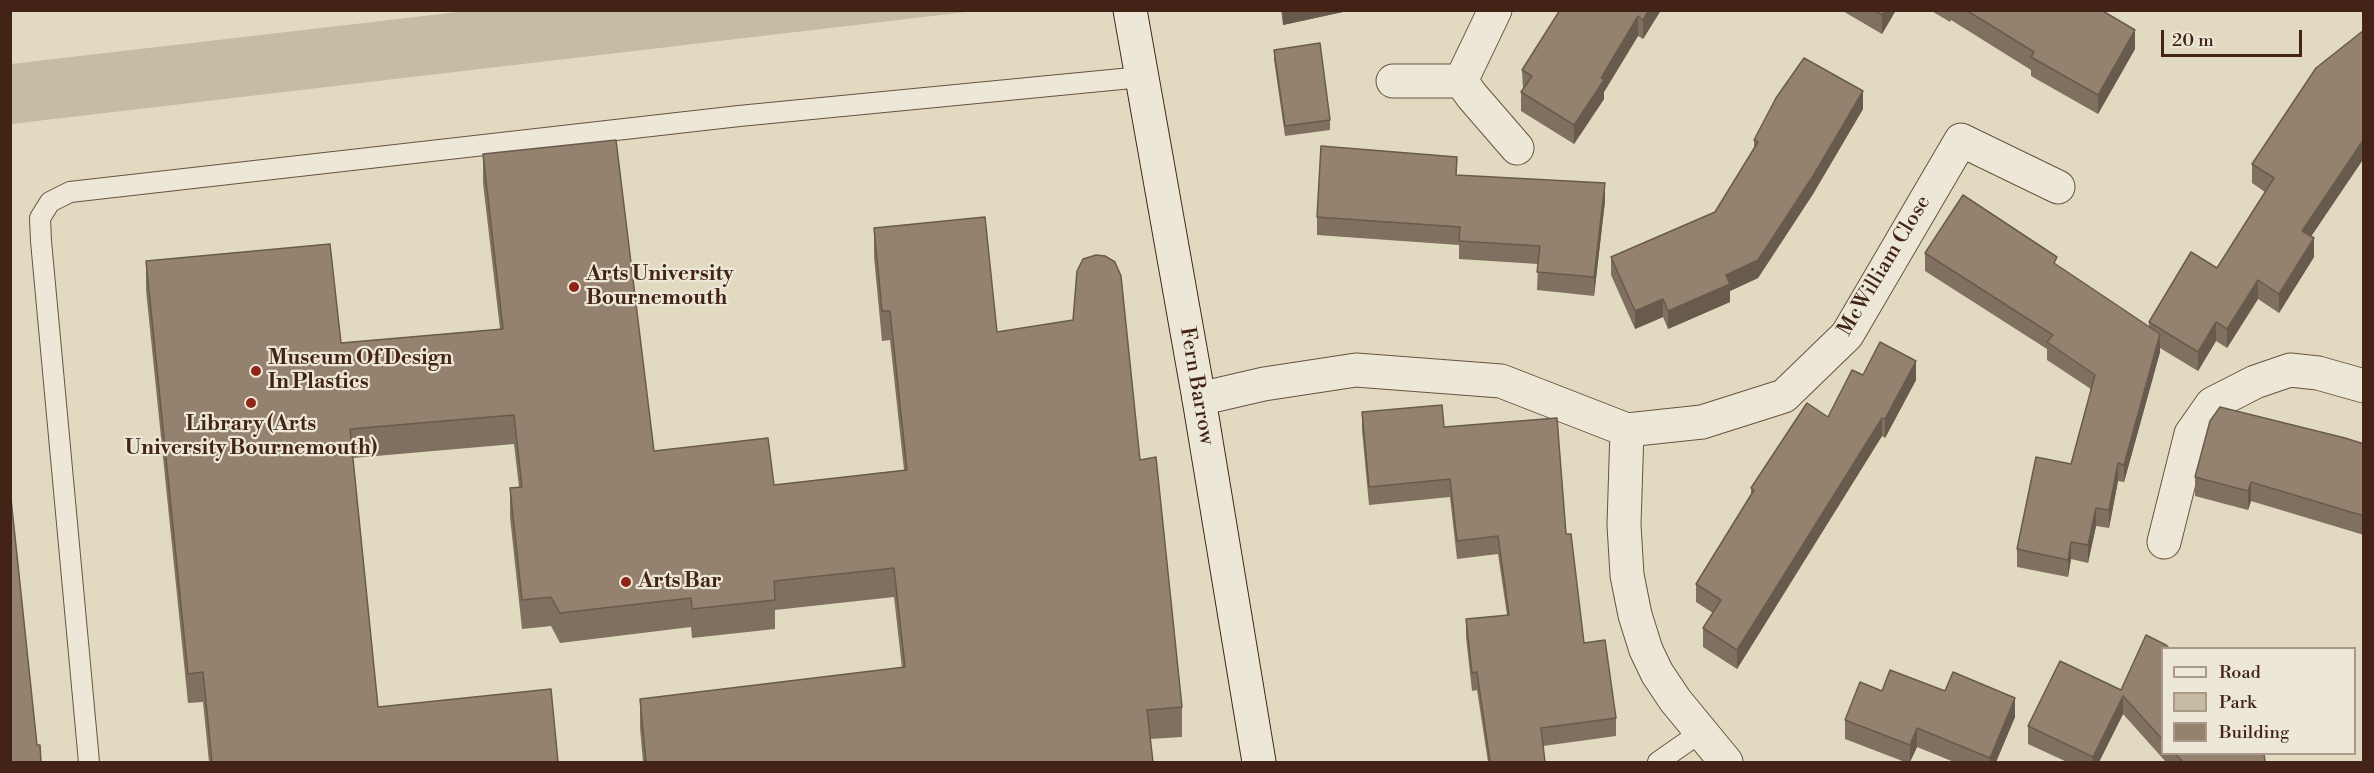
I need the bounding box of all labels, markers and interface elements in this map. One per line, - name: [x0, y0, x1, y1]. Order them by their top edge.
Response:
- scale bar: [2164, 18, 2305, 56]
- text: 20 m: [2172, 29, 2214, 52]
- street label: McWilliam Close: [1833, 191, 1937, 341]
- place label: Arts University Bournemouth: [586, 262, 733, 312]
- marker: Arts University Bournemouth: [567, 280, 581, 294]
- street label: Fern Barrow: [1173, 325, 1219, 447]
- place label: Museum Of Design In Plastics: [268, 346, 452, 396]
- marker: Museum Of Design In Plastics: [249, 364, 263, 378]
- marker: Library (Arts University Bournemouth): [244, 396, 258, 410]
- place label: Library (Arts University Bournemouth): [125, 412, 377, 462]
- place label: Arts Bar: [638, 569, 722, 595]
- marker: Arts Bar: [619, 575, 633, 589]
- legend: [2161, 647, 2356, 755]
- text: Road: [2219, 661, 2261, 684]
- text: Park: [2219, 691, 2256, 714]
- text: Building: [2219, 721, 2289, 744]

